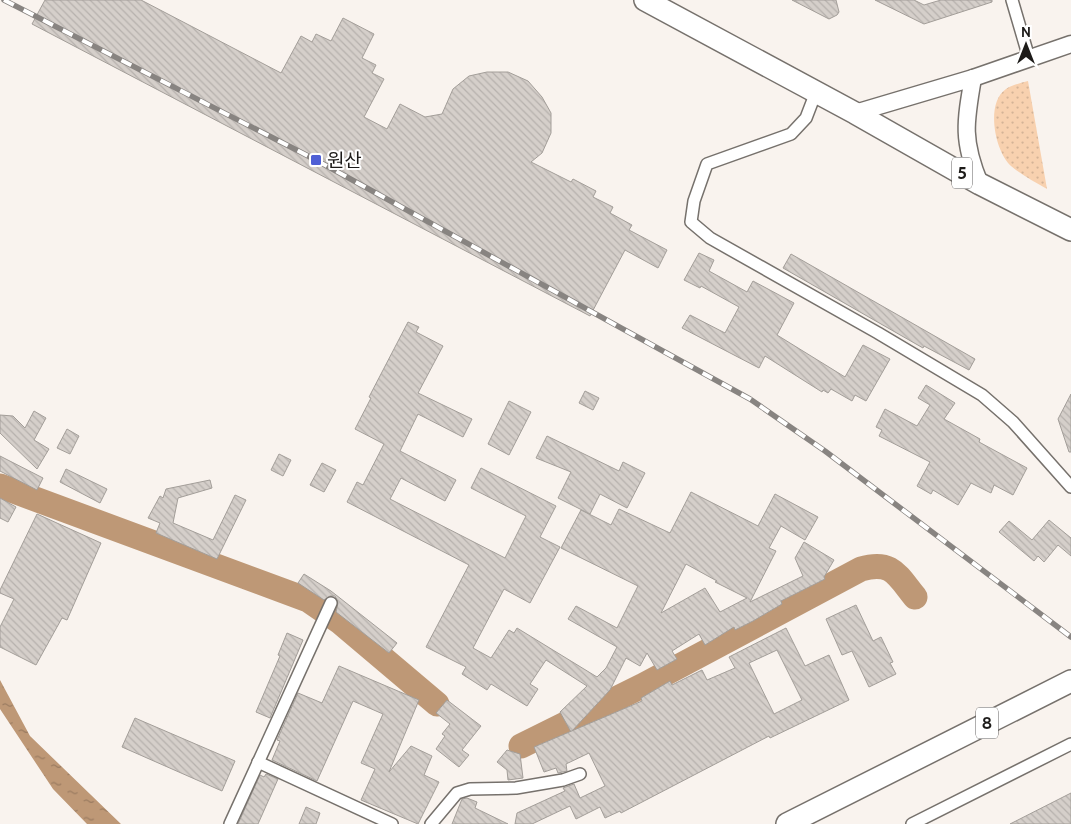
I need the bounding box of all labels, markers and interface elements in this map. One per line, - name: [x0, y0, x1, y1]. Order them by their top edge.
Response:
- north arrow: [1001, 20, 1051, 70]
- text: N: [1021, 23, 1031, 41]
- place label: 원산: [327, 149, 362, 172]
- marker: 원산: [309, 153, 323, 167]
- road number: 5: [952, 158, 972, 188]
- road number: 8: [976, 708, 998, 738]

